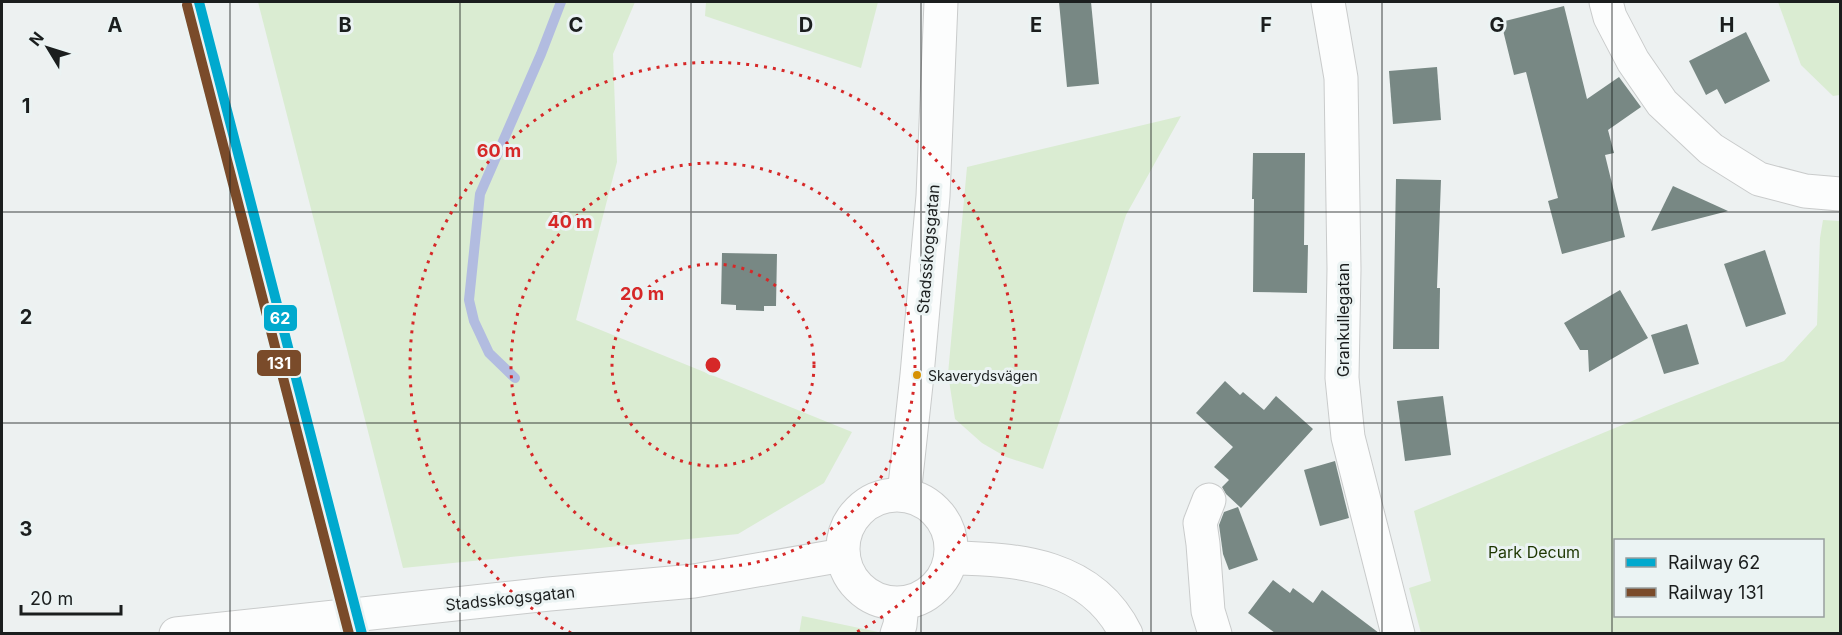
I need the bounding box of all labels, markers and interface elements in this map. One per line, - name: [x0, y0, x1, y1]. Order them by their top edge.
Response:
- text: A: [108, 13, 123, 37]
- text: B: [338, 13, 352, 37]
- text: C: [569, 13, 583, 37]
- text: D: [799, 13, 813, 37]
- text: E: [1030, 13, 1042, 37]
- text: F: [1260, 13, 1272, 37]
- text: G: [1489, 13, 1505, 37]
- text: H: [1720, 13, 1734, 37]
- north arrow: [18, 18, 78, 78]
- text: N: [25, 28, 48, 50]
- text: 1: [22, 94, 30, 118]
- text: 60 m: [477, 140, 521, 161]
- street label: Stadsskogsgatan: [912, 183, 944, 315]
- text: 40 m: [548, 211, 593, 232]
- street label: Grankullegatan: [1333, 263, 1353, 377]
- text: 20 m: [620, 283, 664, 304]
- line badge: 62: [263, 304, 298, 332]
- text: 2: [20, 305, 32, 329]
- text: 62: [270, 308, 290, 328]
- line badge: 131: [256, 349, 302, 377]
- text: 131: [267, 353, 291, 373]
- centre of rings: [703, 355, 723, 375]
- place label: Skaverydsvägen: [928, 367, 1038, 384]
- marker: Skaverydsvägen: [911, 369, 923, 381]
- text: 3: [20, 517, 32, 541]
- legend: [1614, 539, 1824, 617]
- park label: Park Decum: [1488, 542, 1580, 562]
- text: Railway 62: [1668, 552, 1760, 573]
- scale bar: [21, 578, 122, 616]
- street label: Stadsskogsgatan: [444, 581, 576, 615]
- text: Railway 131: [1668, 582, 1764, 603]
- text: 20 m: [30, 588, 73, 609]

